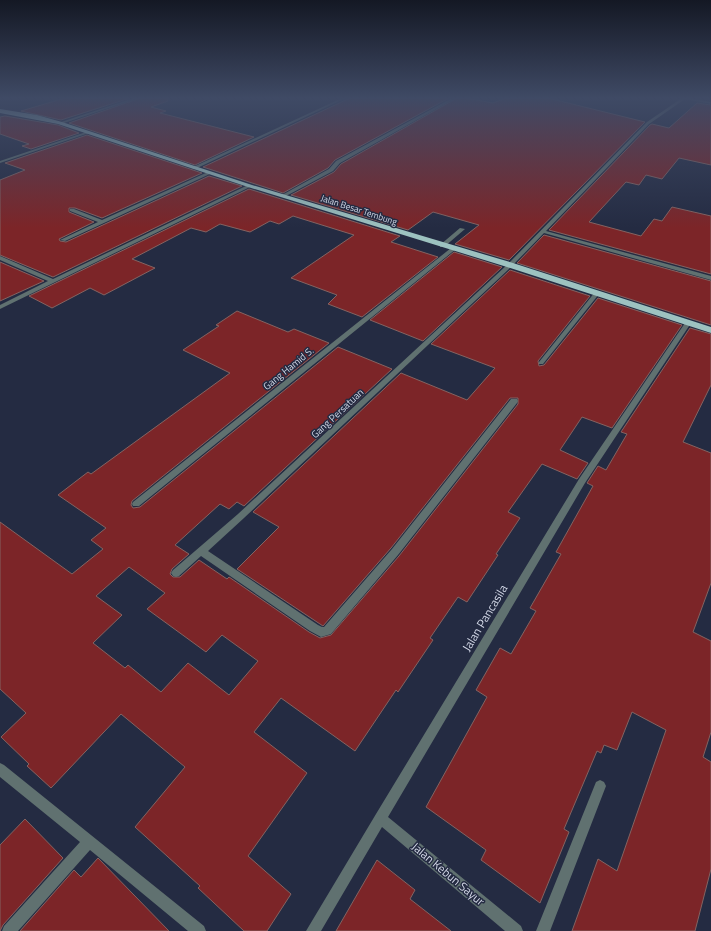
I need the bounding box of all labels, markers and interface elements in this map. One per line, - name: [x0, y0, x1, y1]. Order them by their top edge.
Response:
- street label: Jalan Besar Tembung: [319, 191, 399, 228]
- street label: Gang Hamid S.: [260, 343, 317, 393]
- street label: Gang Persatuan: [308, 385, 367, 442]
- street label: Jalan Pancasila: [457, 581, 512, 655]
- street label: Jalan Kebun Sayur: [408, 837, 489, 910]

